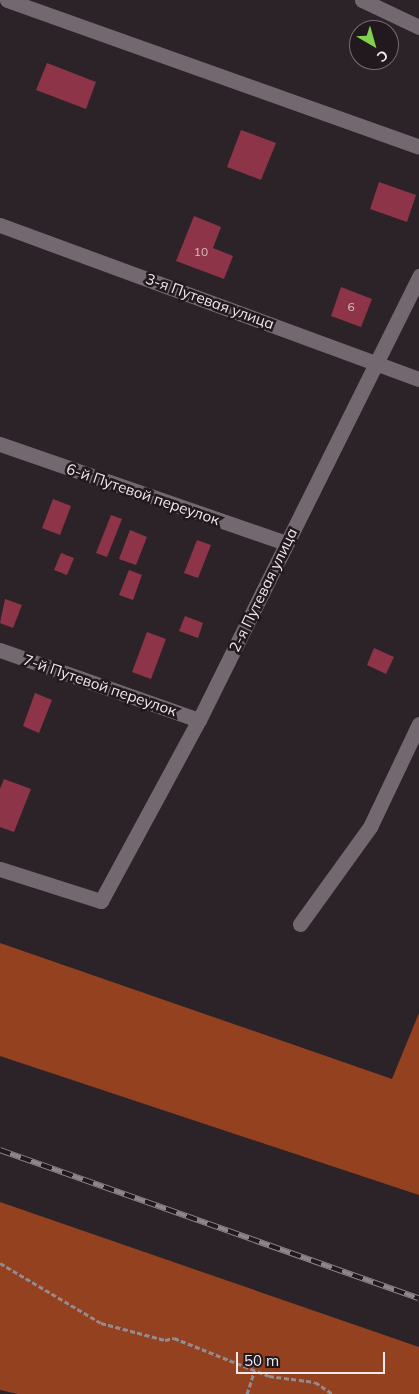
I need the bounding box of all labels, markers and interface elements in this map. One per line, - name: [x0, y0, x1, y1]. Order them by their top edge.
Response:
- north arrow: [349, 20, 399, 70]
- text: С: [373, 46, 392, 66]
- house number: 10: [194, 245, 208, 259]
- street label: 3-я Путевая улица: [143, 269, 277, 333]
- house number: 6: [347, 300, 355, 314]
- street label: 6-й Путевой переулок: [64, 459, 222, 529]
- street label: 2-я Путевая улица: [225, 525, 301, 655]
- street label: 7-й Путевой переулок: [21, 650, 179, 720]
- scale bar: [239, 1342, 388, 1374]
- text: 50 m: [244, 1351, 279, 1370]

